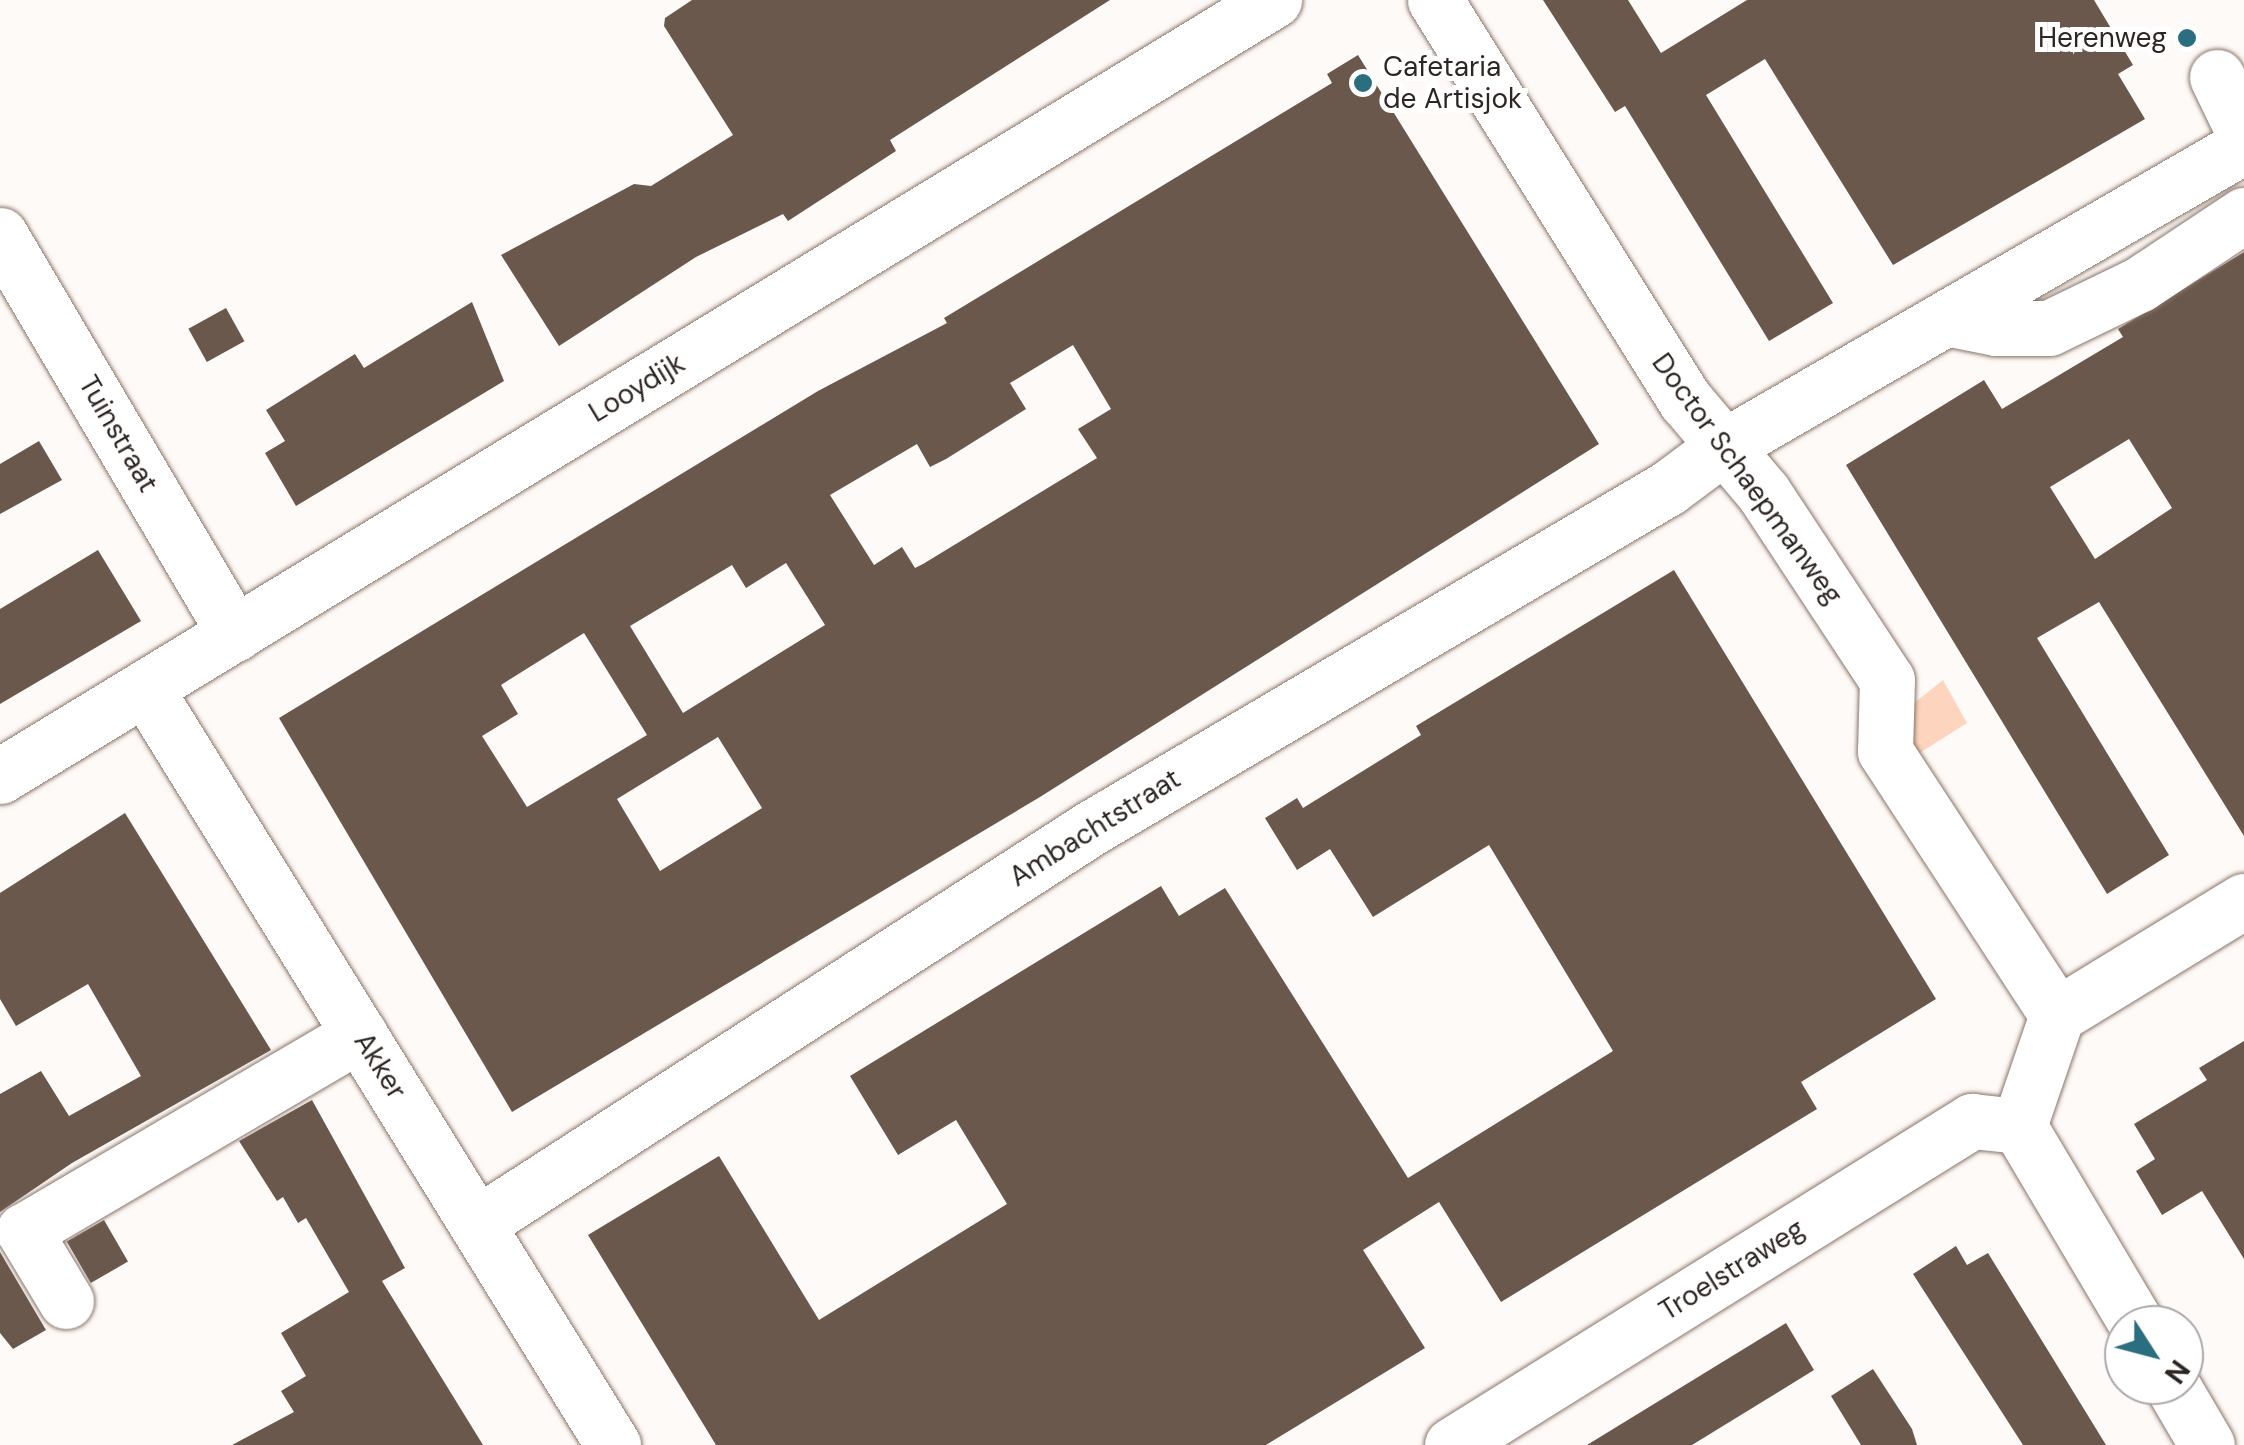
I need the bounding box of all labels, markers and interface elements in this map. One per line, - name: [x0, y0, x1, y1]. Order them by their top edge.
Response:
- place label: Herenweg: [2038, 21, 2167, 55]
- marker: Herenweg: [2176, 27, 2198, 49]
- place label: Cafetaria de Artisjok: [1383, 50, 1522, 116]
- marker: Cafetaria de Artisjok: [1352, 72, 1374, 94]
- street label: Looydijk: [583, 346, 691, 430]
- street label: Doctor Schaepmanweg: [1645, 347, 1849, 611]
- street label: Tuinstraat: [71, 370, 165, 498]
- street label: Ambachtstraat: [1003, 762, 1187, 894]
- street label: Akker: [347, 1027, 413, 1105]
- street label: Troelstraweg: [1653, 1212, 1811, 1328]
- north arrow: [2104, 1305, 2204, 1405]
- text: N: [2156, 1353, 2198, 1391]

